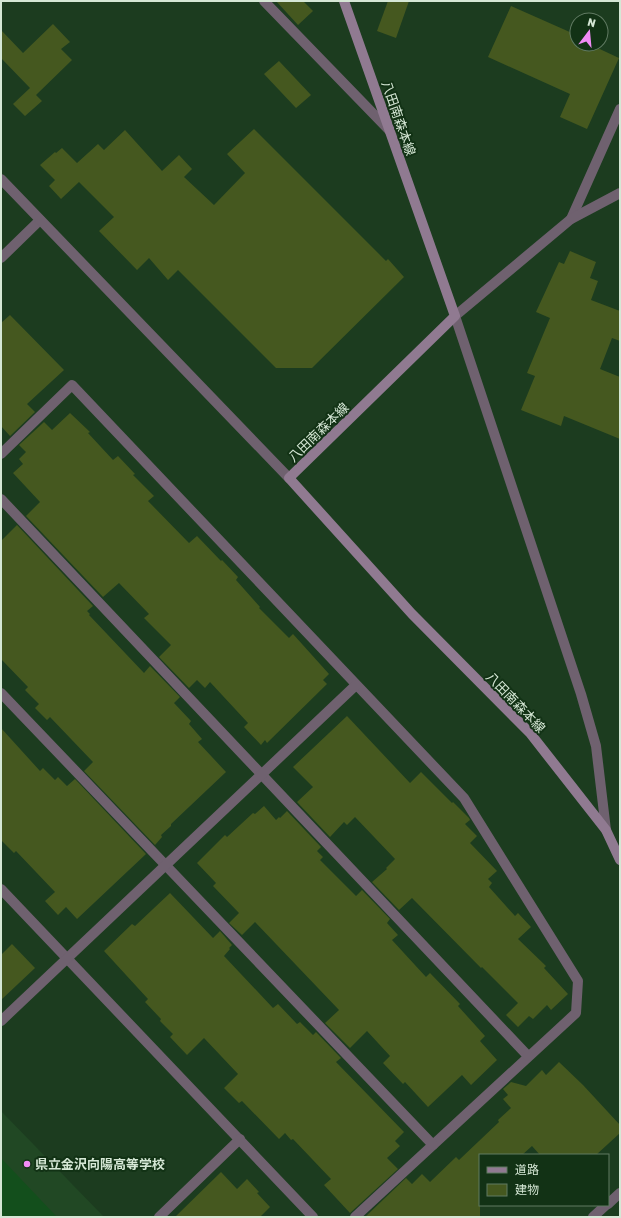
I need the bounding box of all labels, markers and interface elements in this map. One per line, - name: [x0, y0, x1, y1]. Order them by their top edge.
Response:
- north arrow: [569, 12, 609, 52]
- text: N: [586, 16, 597, 30]
- street label: 八田南森本線: [379, 79, 418, 157]
- street label: 八田南森本線: [285, 400, 352, 465]
- street label: 八田南森本線: [483, 669, 548, 736]
- legend: [479, 1154, 609, 1206]
- place label: 県立金沢向陽高等学校: [35, 1157, 165, 1172]
- marker: 県立金沢向陽高等学校: [22, 1159, 32, 1169]
- text: 道路: [515, 1163, 539, 1177]
- text: 建物: [515, 1183, 539, 1197]

